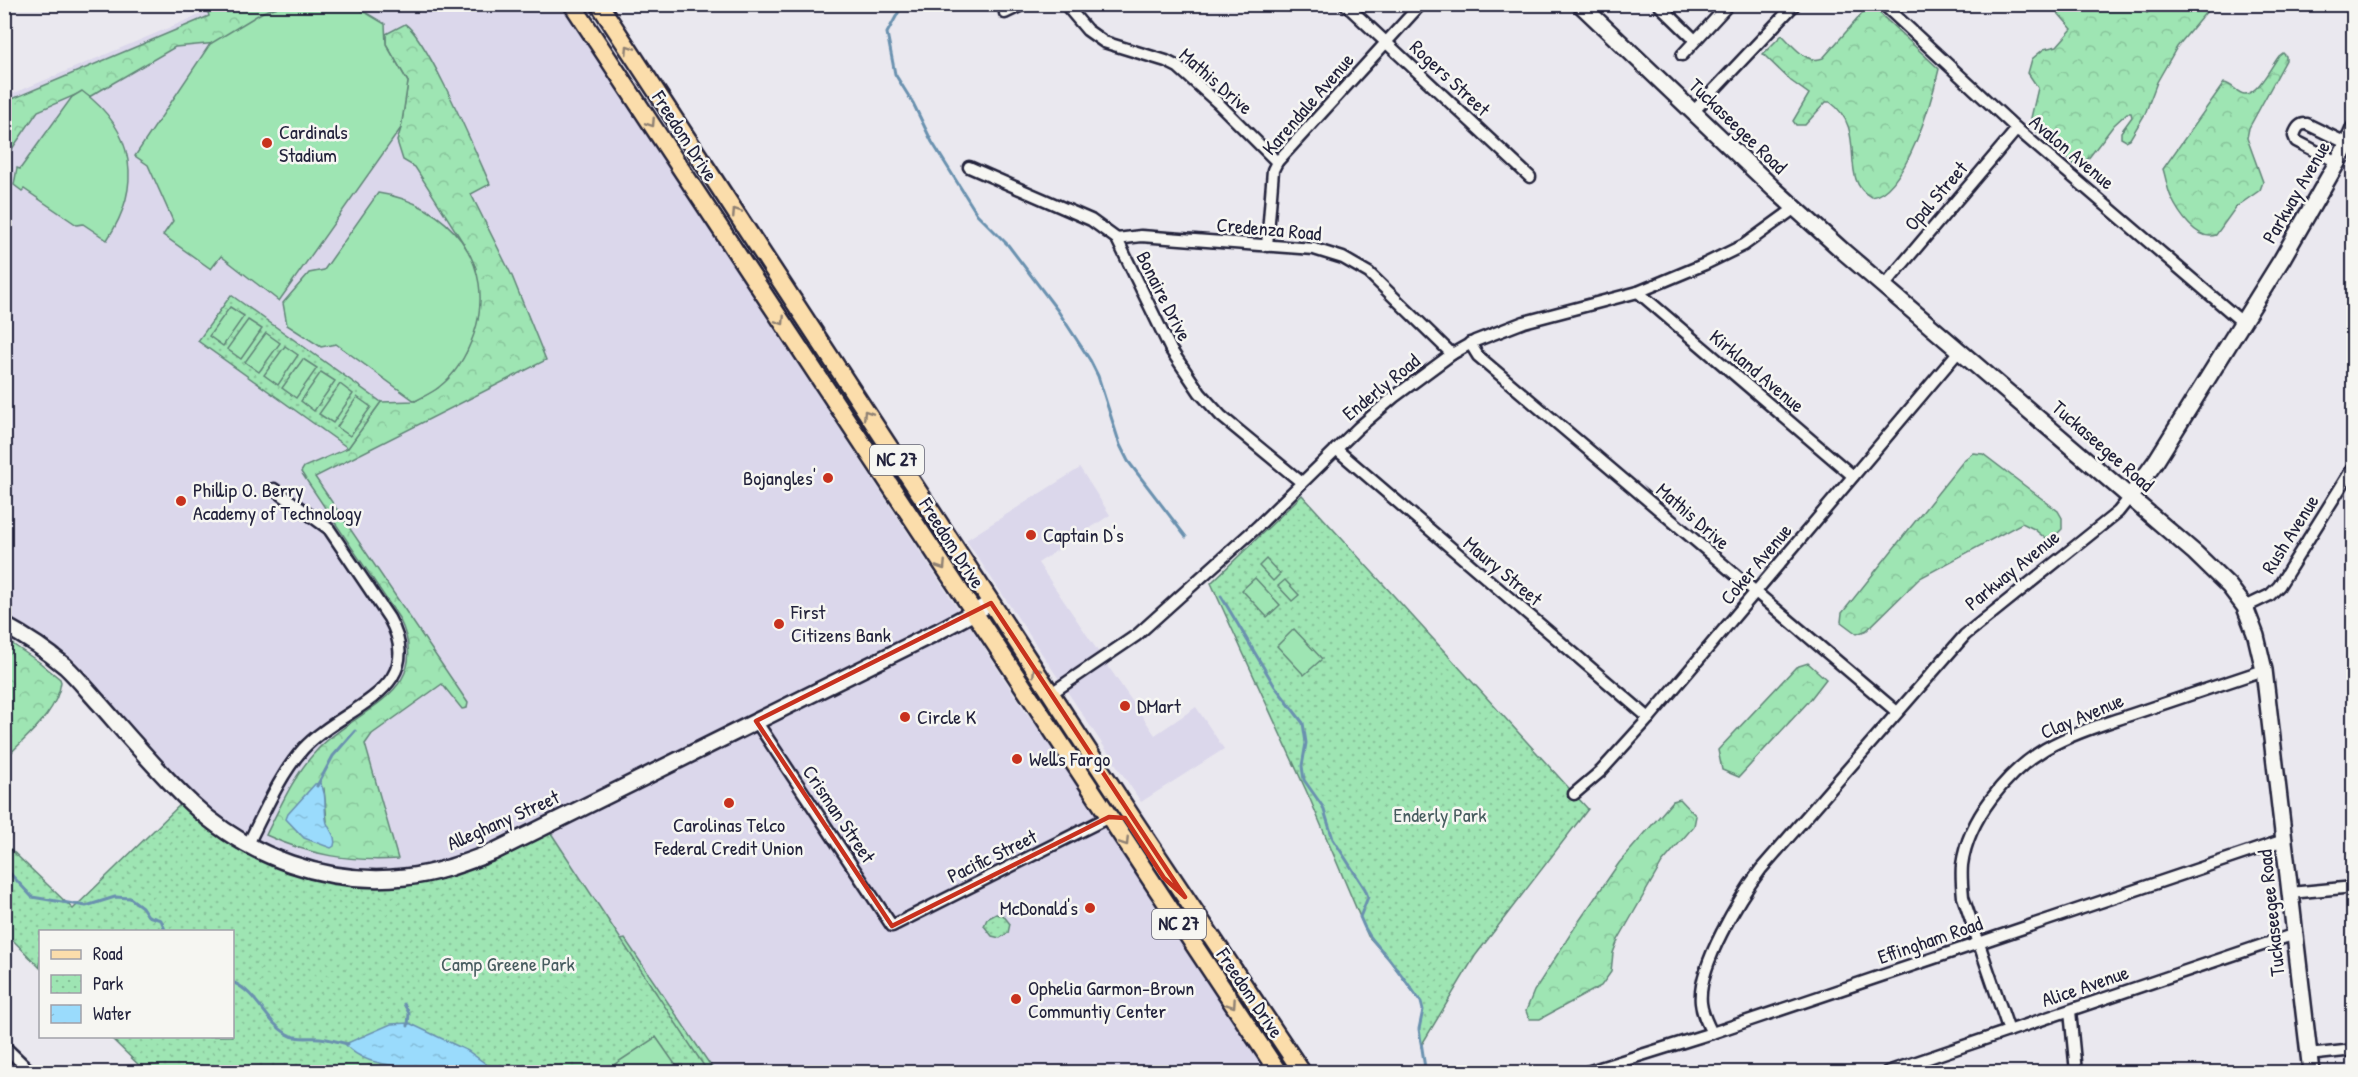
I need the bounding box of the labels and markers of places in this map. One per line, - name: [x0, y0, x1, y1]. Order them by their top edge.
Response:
- place label: Cardinals Stadium: [279, 118, 348, 168]
- marker: Cardinals Stadium: [260, 136, 274, 150]
- place label: Bojangles': [743, 464, 816, 491]
- marker: Bojangles': [821, 471, 835, 485]
- place label: Phillip O. Berry Academy of Technology: [193, 476, 362, 526]
- marker: Phillip O. Berry Academy of Technology: [174, 494, 188, 508]
- place label: Captain D's: [1043, 521, 1124, 548]
- marker: Captain D's: [1024, 528, 1038, 542]
- place label: First Citizens Bank: [790, 598, 891, 648]
- marker: First Citizens Bank: [772, 617, 786, 631]
- place label: DMart: [1137, 692, 1182, 719]
- marker: DMart: [1118, 699, 1132, 713]
- place label: Circle K: [917, 703, 977, 730]
- marker: Circle K: [898, 710, 912, 724]
- place label: Wells Fargo: [1029, 745, 1110, 772]
- marker: Wells Fargo: [1010, 752, 1024, 766]
- marker: Carolinas Telco Federal Credit Union: [722, 796, 736, 810]
- place label: Carolinas Telco Federal Credit Union: [654, 811, 803, 861]
- place label: McDonald's: [1000, 894, 1078, 921]
- marker: McDonald's: [1083, 901, 1097, 915]
- place label: Ophelia Garmon-Brown Communtiy Center: [1028, 974, 1194, 1024]
- marker: Ophelia Garmon-Brown Communtiy Center: [1009, 992, 1023, 1006]

